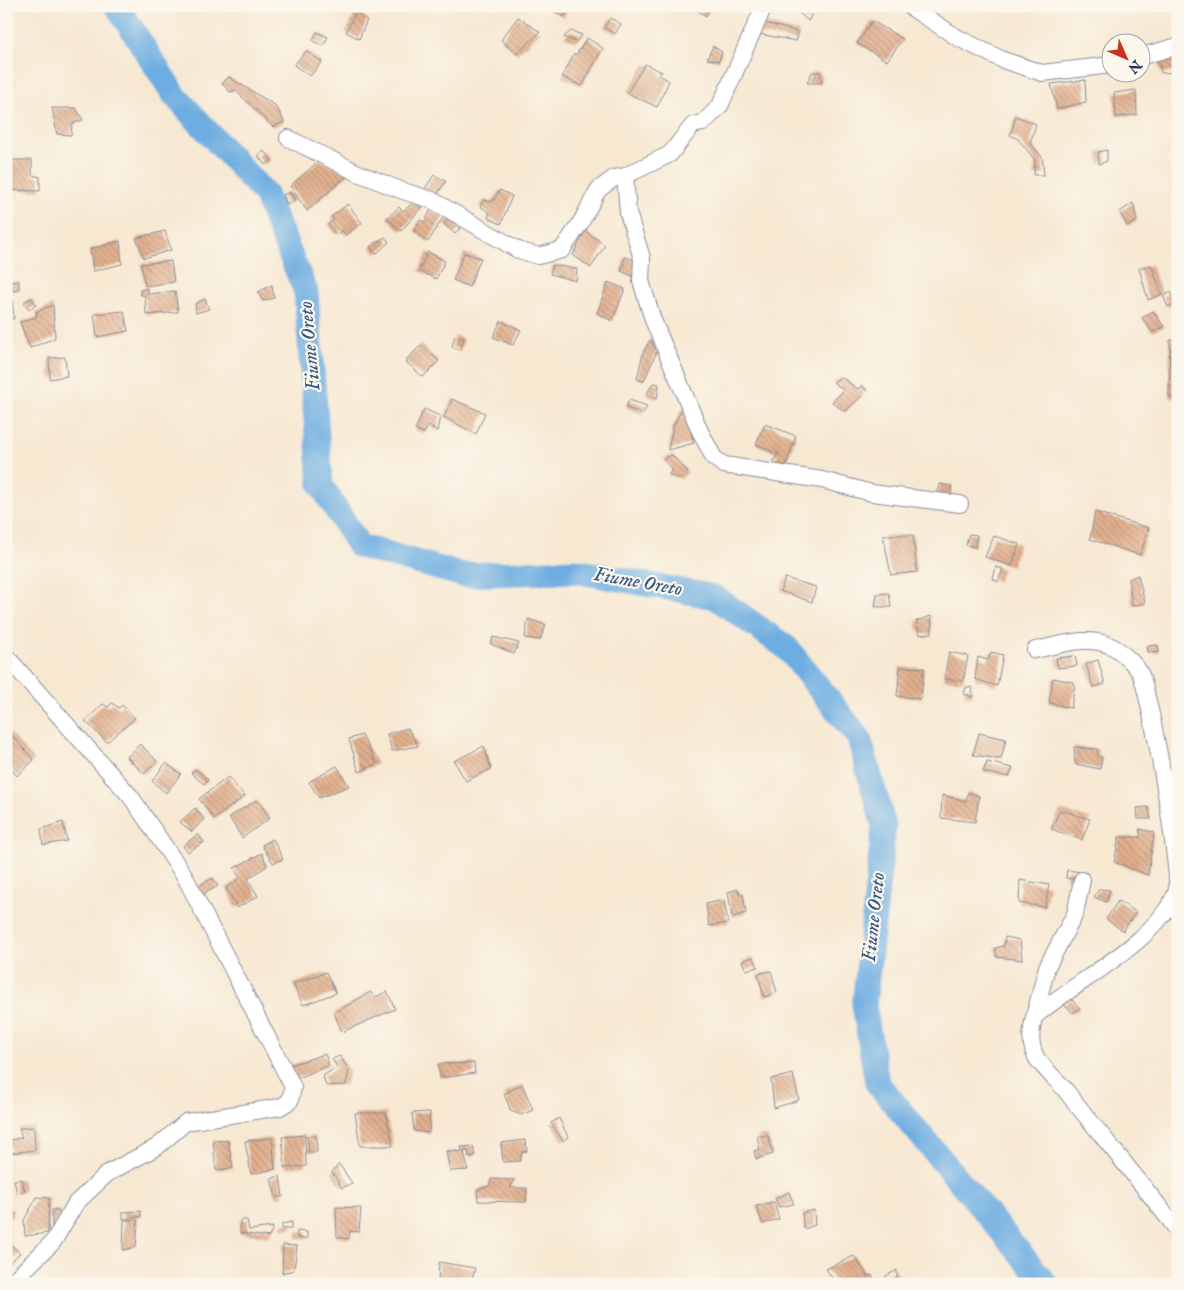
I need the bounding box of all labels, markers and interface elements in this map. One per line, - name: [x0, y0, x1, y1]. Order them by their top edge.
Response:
- north arrow: [1102, 32, 1152, 82]
- text: N: [1124, 55, 1146, 77]
- water label: Fiume Oreto: [294, 300, 326, 392]
- water label: Fiume Oreto: [592, 562, 684, 602]
- water label: Fiume Oreto: [857, 871, 891, 963]

